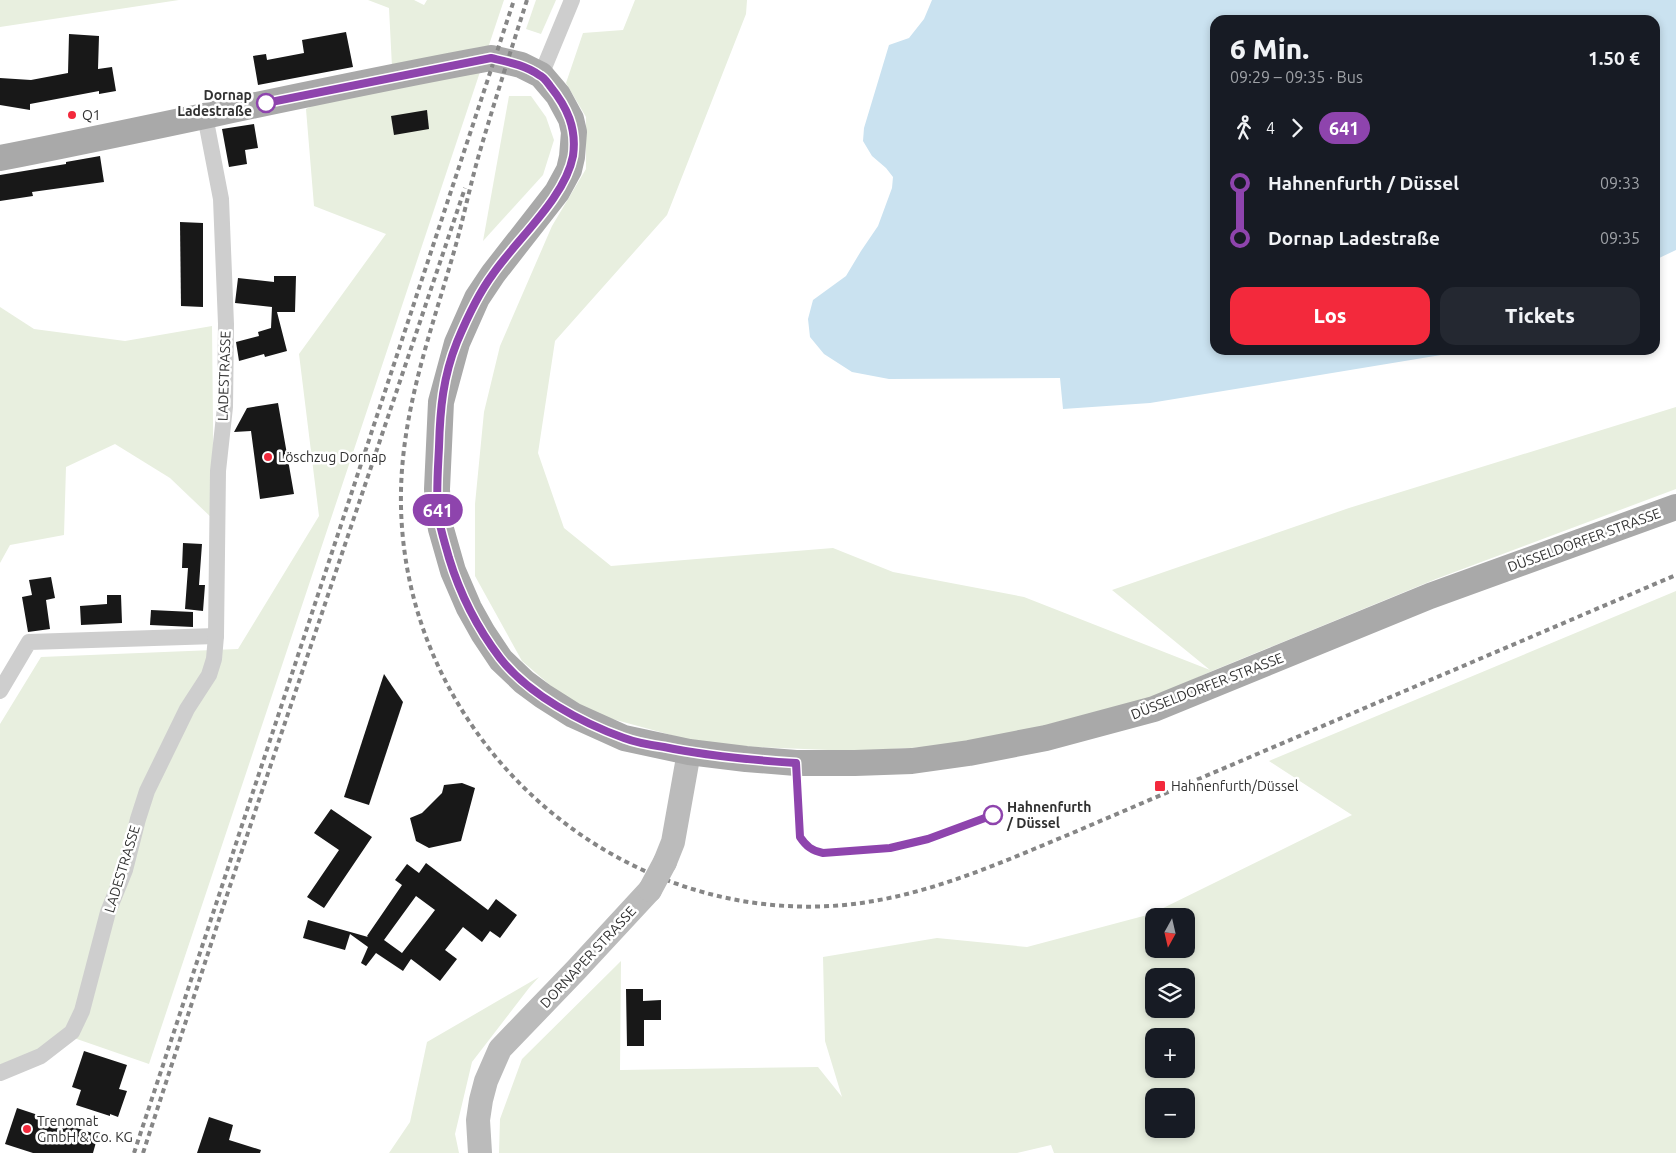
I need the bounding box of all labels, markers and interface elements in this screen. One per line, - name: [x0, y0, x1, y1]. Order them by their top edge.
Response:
- text: 6 Min.: [1230, 33, 1309, 64]
- text: 1.50 €: [1588, 47, 1640, 69]
- text: 09:29 – 09:35 · Bus: [1230, 68, 1363, 86]
- place label: Dornap Ladestraße: [177, 87, 252, 119]
- marker: Dornap Ladestraße: [256, 93, 276, 113]
- place label: Q1: [82, 107, 101, 123]
- marker: Q1: [66, 109, 78, 121]
- icon: walk: [1230, 114, 1258, 142]
- icon: forward: [1283, 114, 1311, 142]
- text: 641: [1329, 118, 1360, 138]
- text: 4: [1266, 119, 1275, 137]
- text: Hahnenfurth / Düssel: [1268, 172, 1459, 194]
- text: 09:33: [1600, 174, 1640, 192]
- text: Dornap Ladestraße: [1268, 227, 1440, 249]
- text: 09:35: [1600, 229, 1640, 247]
- button: Los: [1230, 287, 1430, 345]
- button: Tickets: [1440, 287, 1640, 345]
- street label: LADESTRASSE: [214, 330, 234, 421]
- place label: Löschzug Dornap: [278, 449, 386, 465]
- marker: Löschzug Dornap: [262, 451, 274, 463]
- line badge: 641: [409, 494, 467, 526]
- text: 641: [423, 500, 453, 520]
- street label: DÜSSELDORFER STRASSE: [1505, 504, 1663, 575]
- street label: DÜSSELDORFER STRASSE: [1128, 649, 1286, 722]
- place label: Hahnenfurth/Düssel: [1171, 778, 1299, 794]
- marker: Hahnenfurth/Düssel: [1153, 779, 1167, 793]
- place label: Hahnenfurth / Düssel: [1006, 799, 1091, 831]
- marker: Hahnenfurth / Düssel: [983, 805, 1003, 825]
- street label: LADESTRASSE: [101, 823, 143, 915]
- street label: DORNAPER STRASSE: [537, 903, 639, 1011]
- north arrow: [1145, 908, 1195, 958]
- map controls: [1145, 908, 1195, 1138]
- button: layers: [1145, 968, 1195, 1018]
- button: +: [1145, 1028, 1195, 1078]
- button: −: [1145, 1088, 1195, 1138]
- place label: Trenomat GmbH & Co. KG: [37, 1113, 133, 1145]
- marker: Trenomat GmbH & Co. KG: [21, 1123, 33, 1135]

